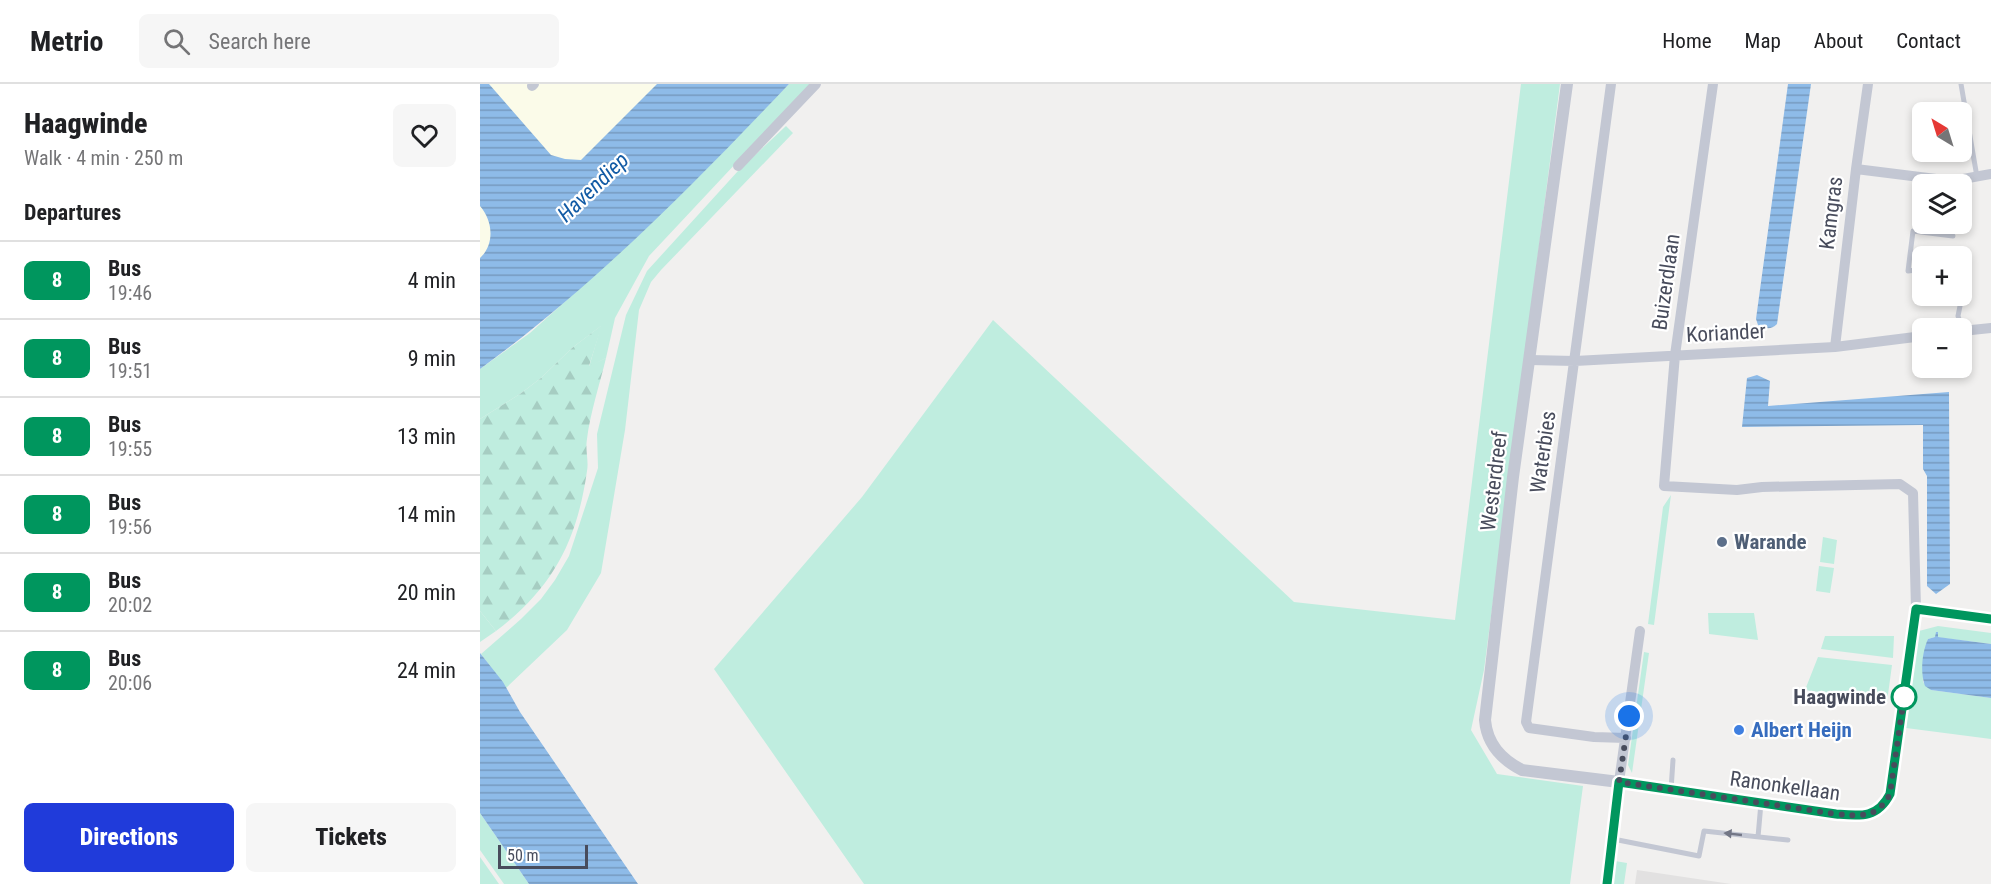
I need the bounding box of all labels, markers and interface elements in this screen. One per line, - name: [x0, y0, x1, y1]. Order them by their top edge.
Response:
- search box: [139, 14, 559, 68]
- text: Metrio: [30, 25, 103, 58]
- icon: search: [160, 25, 193, 58]
- text: Search here: [208, 29, 311, 54]
- text: Home: [1662, 29, 1712, 53]
- text: Map: [1745, 29, 1781, 53]
- text: About: [1814, 29, 1863, 53]
- text: Contact: [1896, 29, 1961, 53]
- north arrow: [1912, 102, 1972, 162]
- map controls: [1912, 102, 1972, 378]
- button: heart: [393, 104, 456, 167]
- text: Haagwinde: [24, 107, 148, 140]
- text: Walk · 4 min · 250 m: [24, 146, 183, 170]
- water label: Havendiep: [552, 147, 634, 227]
- button: layers: [1912, 174, 1972, 234]
- street label: Kamgras: [1815, 175, 1847, 251]
- text: Departures: [24, 200, 121, 225]
- street label: Buizerdlaan: [1647, 232, 1685, 332]
- button: +: [1912, 246, 1972, 306]
- text: Bus: [108, 256, 141, 281]
- text: 8: [52, 268, 62, 292]
- text: 4 min: [408, 268, 456, 293]
- text: 19:46: [108, 281, 152, 305]
- button: −: [1912, 318, 1972, 378]
- street label: Koriander: [1686, 319, 1766, 347]
- text: Bus: [108, 334, 141, 359]
- text: 8: [52, 346, 62, 370]
- text: 9 min: [408, 346, 456, 371]
- text: 19:51: [108, 359, 152, 383]
- street label: Waterbies: [1525, 409, 1561, 495]
- text: Bus: [108, 412, 141, 437]
- text: 8: [52, 424, 62, 448]
- text: 13 min: [397, 424, 456, 449]
- street label: Westerdreef: [1476, 429, 1512, 532]
- text: 19:55: [108, 437, 152, 461]
- text: Bus: [108, 490, 141, 515]
- text: 8: [52, 502, 62, 526]
- text: 14 min: [397, 502, 456, 527]
- text: 19:56: [108, 515, 152, 539]
- place label: Warande: [1734, 530, 1807, 554]
- marker: Warande: [1715, 535, 1729, 549]
- text: Bus: [108, 568, 141, 593]
- text: 8: [52, 580, 62, 604]
- text: 20 min: [397, 580, 456, 605]
- text: 20:02: [108, 593, 152, 617]
- text: Bus: [108, 646, 141, 671]
- text: 8: [52, 658, 62, 682]
- text: 24 min: [397, 658, 456, 683]
- text: 20:06: [108, 671, 152, 695]
- marker: Haagwinde: [1891, 684, 1917, 710]
- place label: Haagwinde: [1793, 685, 1886, 709]
- your location: [1614, 701, 1644, 731]
- place label: Albert Heijn: [1751, 718, 1852, 742]
- marker: Albert Heijn: [1732, 723, 1746, 737]
- street label: Ranonkellaan: [1728, 766, 1842, 806]
- button: Directions: [24, 803, 234, 872]
- button: Tickets: [246, 803, 456, 872]
- one-way arrow: [1724, 829, 1743, 839]
- scale bar: [498, 842, 588, 870]
- text: 50 m: [507, 846, 539, 865]

